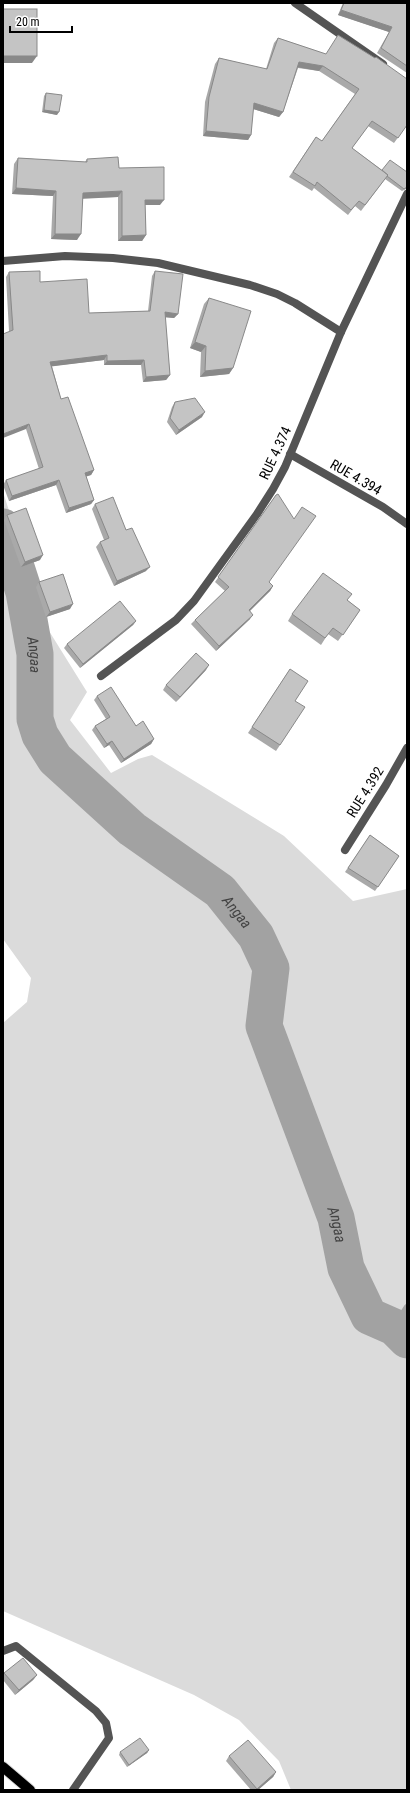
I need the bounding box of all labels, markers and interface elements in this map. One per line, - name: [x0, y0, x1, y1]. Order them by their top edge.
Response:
- scale bar: [10, 8, 72, 34]
- text: 20 m: [16, 15, 40, 29]
- street label: RUE 4.374: [256, 424, 294, 482]
- street label: RUE 4.394: [327, 456, 385, 498]
- water label: Angaa: [23, 634, 44, 673]
- street label: RUE 4.392: [343, 764, 387, 820]
- water label: Angaa: [218, 891, 255, 932]
- water label: Angaa: [323, 1203, 350, 1244]

